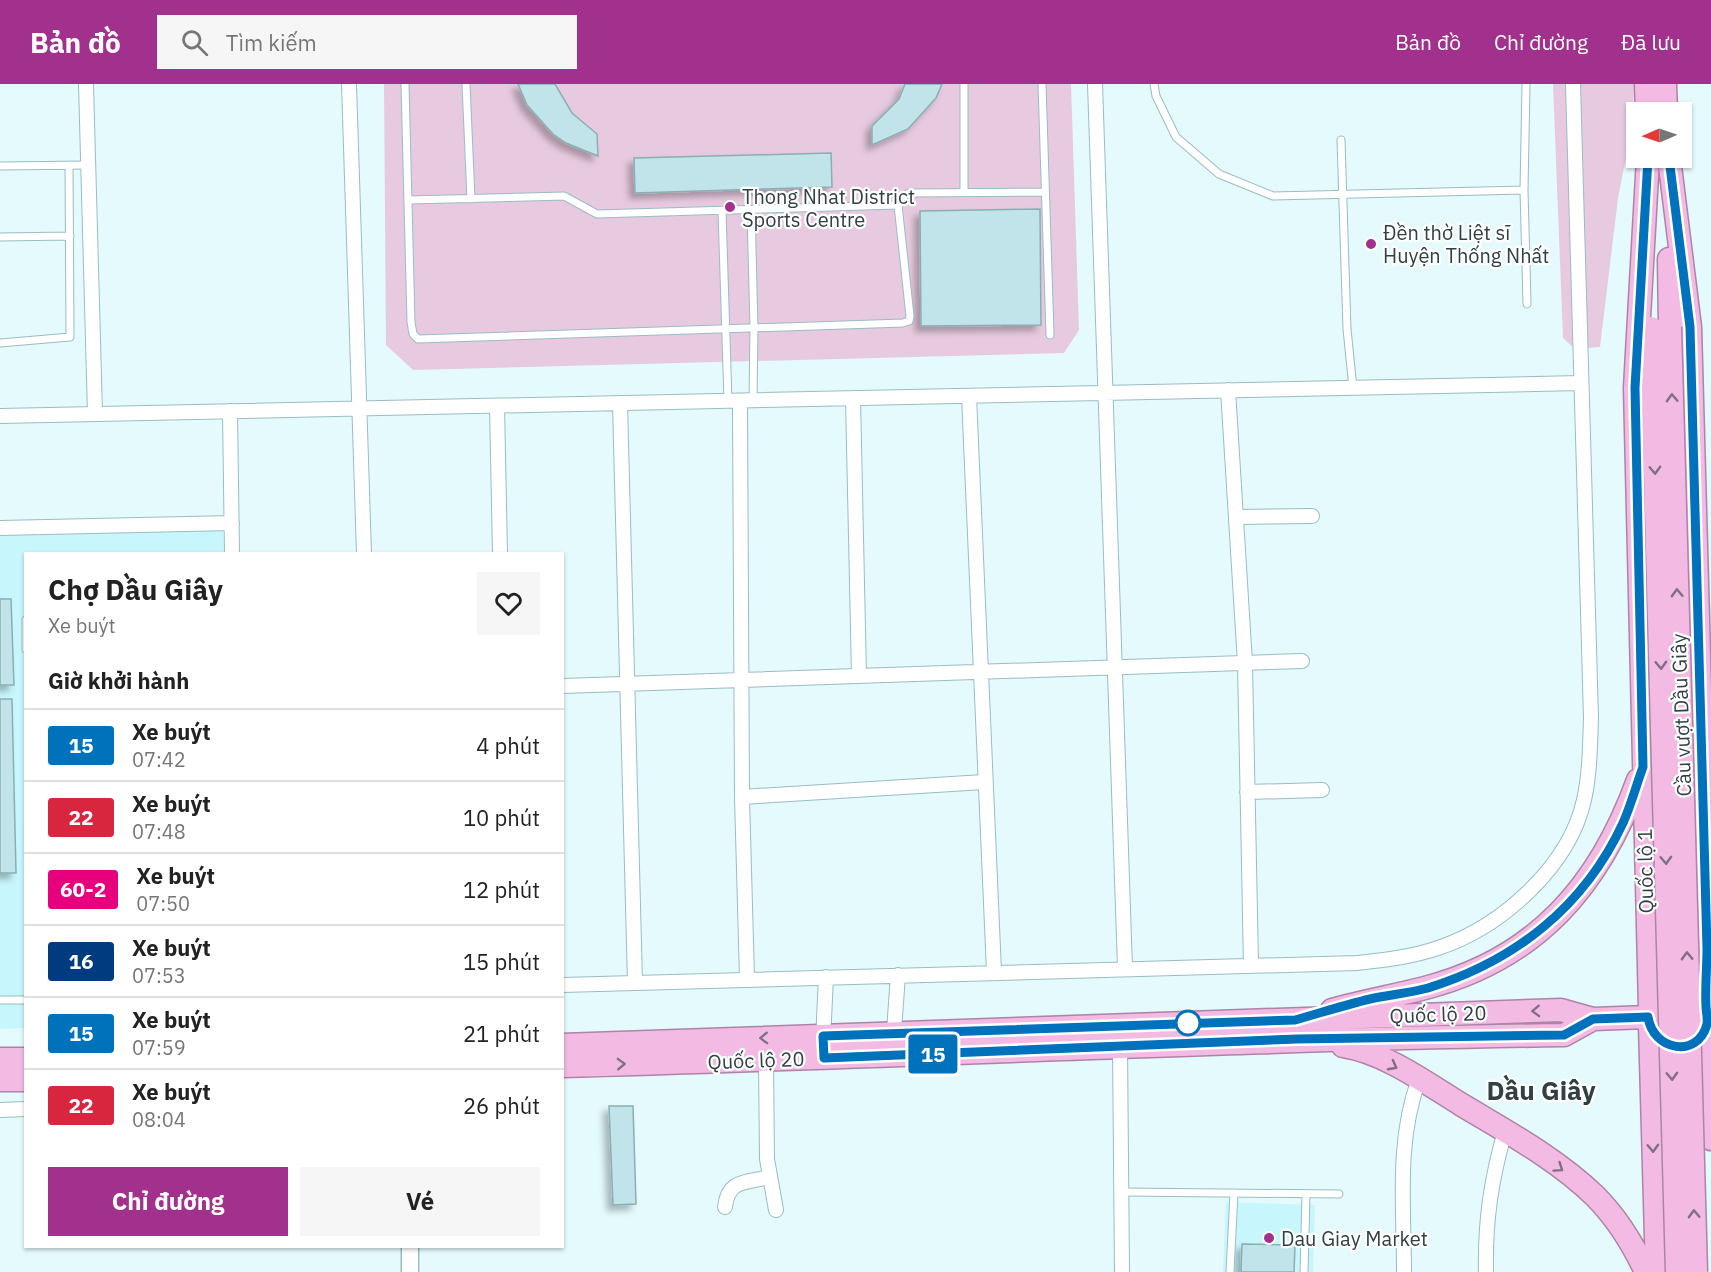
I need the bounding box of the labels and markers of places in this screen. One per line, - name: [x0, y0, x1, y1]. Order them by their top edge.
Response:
- place label: Thong Nhat District Sports Centre: [742, 183, 915, 233]
- marker: Thong Nhat District Sports Centre: [723, 200, 737, 214]
- place label: Đền thờ Liệt sĩ Huyện Thống Nhất: [1383, 219, 1549, 269]
- marker: Đền thờ Liệt sĩ Huyện Thống Nhất: [1364, 237, 1378, 251]
- unlabelled marker: [1175, 1010, 1201, 1036]
- place label: Dau Giay Market: [1281, 1225, 1428, 1252]
- marker: Dau Giay Market: [1262, 1231, 1276, 1245]

